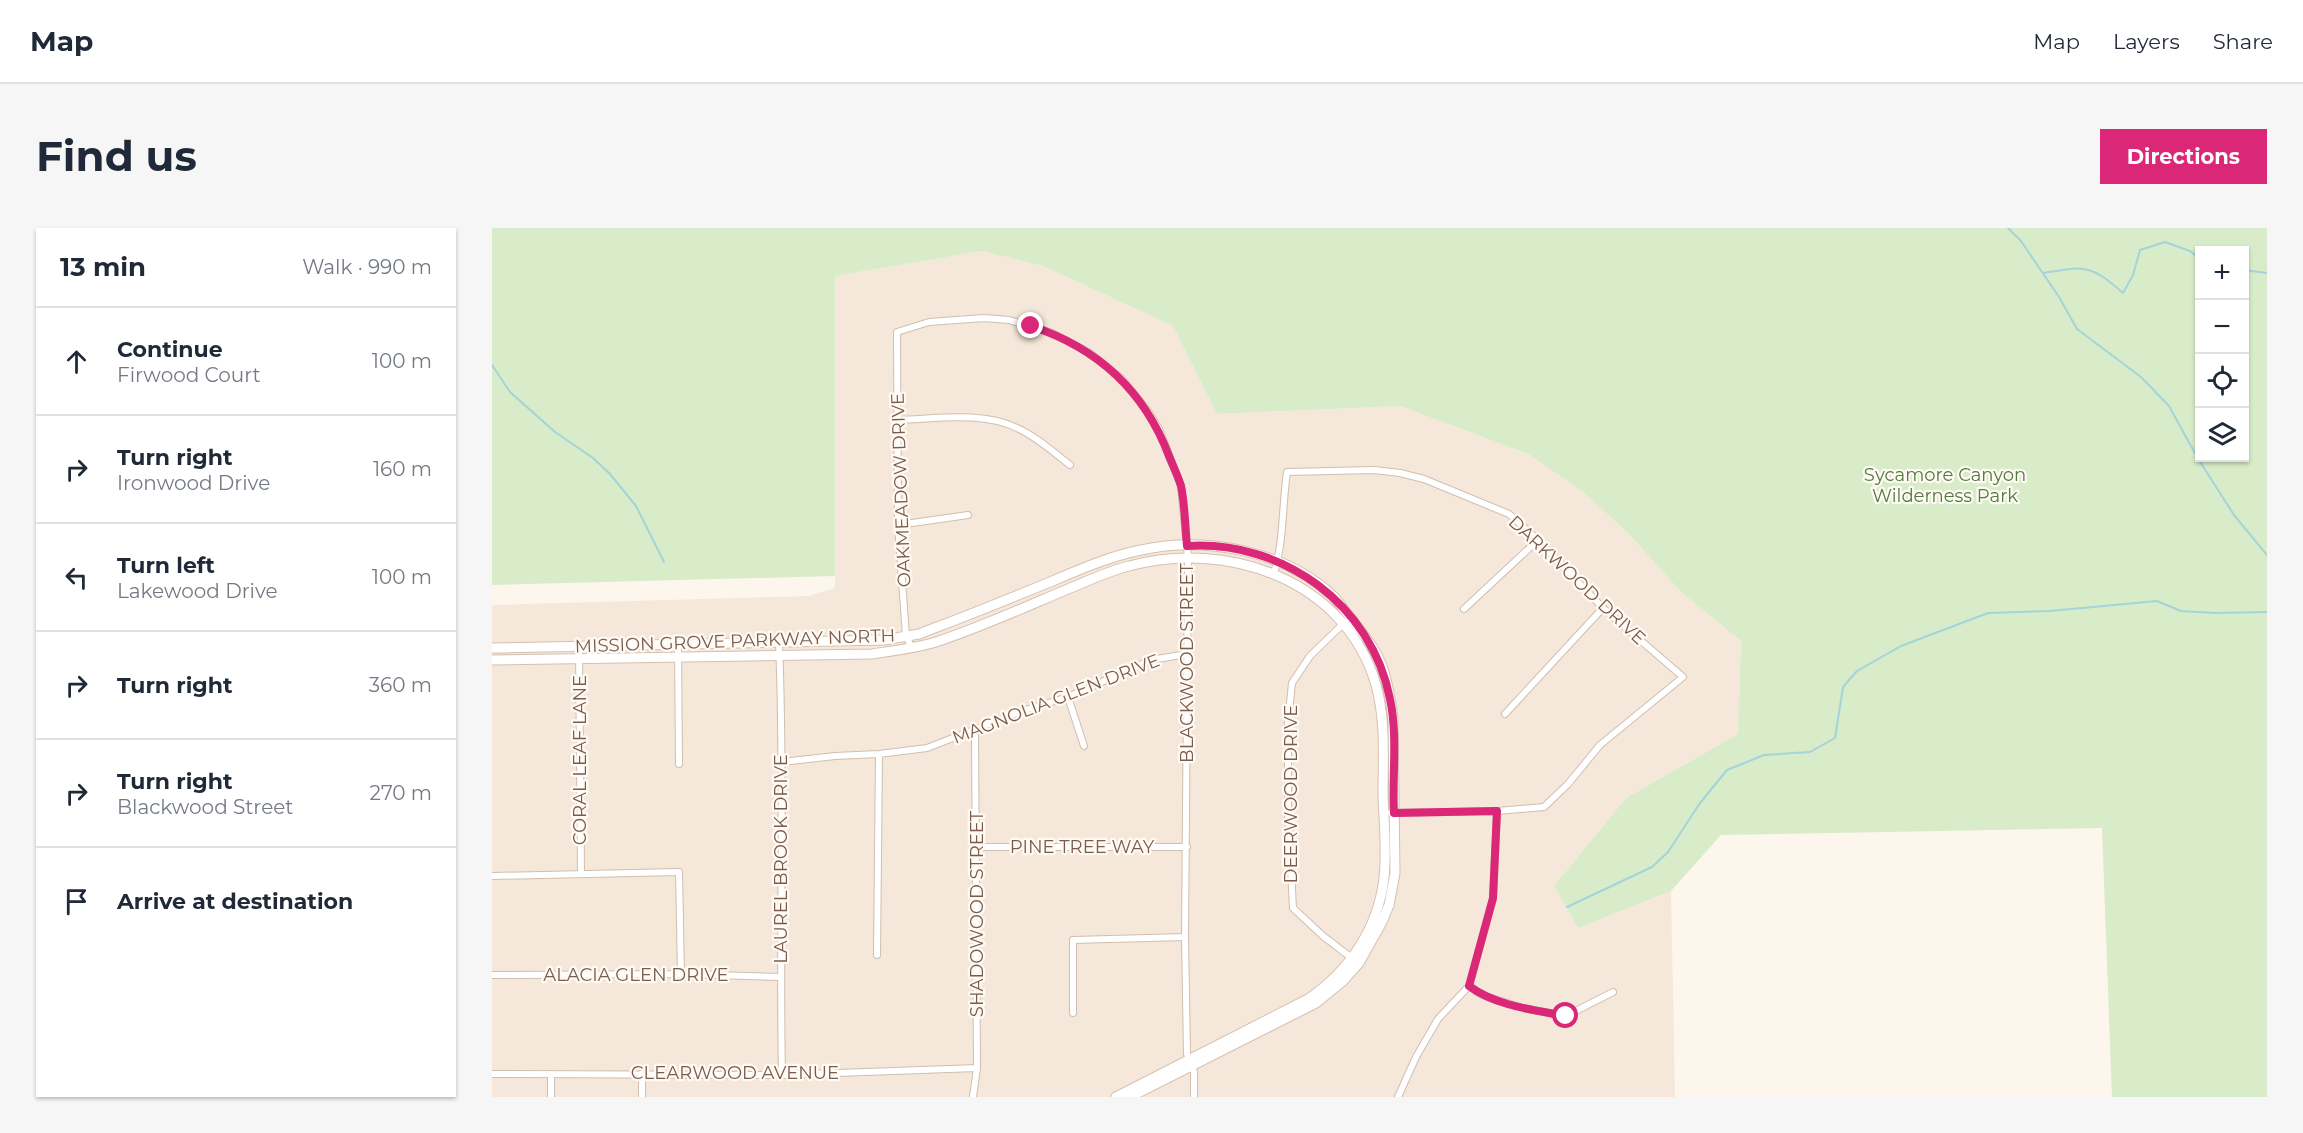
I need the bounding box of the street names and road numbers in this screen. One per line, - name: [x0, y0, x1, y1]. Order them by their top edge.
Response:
- street label: OAKMEADOW DRIVE: [887, 392, 915, 588]
- street label: DARKWOOD DRIVE: [1504, 511, 1650, 649]
- street label: BLACKWOOD STREET: [1176, 562, 1198, 763]
- street label: MISSION GROVE PARKWAY NORTH: [574, 624, 896, 658]
- street label: MAGNOLIA GLEN DRIVE: [949, 649, 1163, 749]
- street label: CORAL LEAF LANE: [569, 675, 591, 845]
- street label: DEERWOOD DRIVE: [1280, 705, 1302, 883]
- street label: LAUREL BROOK DRIVE: [770, 754, 792, 964]
- street label: SHADOWOOD STREET: [966, 810, 988, 1017]
- street label: PINE TREE WAY: [1010, 836, 1155, 858]
- street label: ALACIA GLEN DRIVE: [543, 964, 729, 986]
- street label: CLEARWOOD AVENUE: [631, 1062, 839, 1084]

